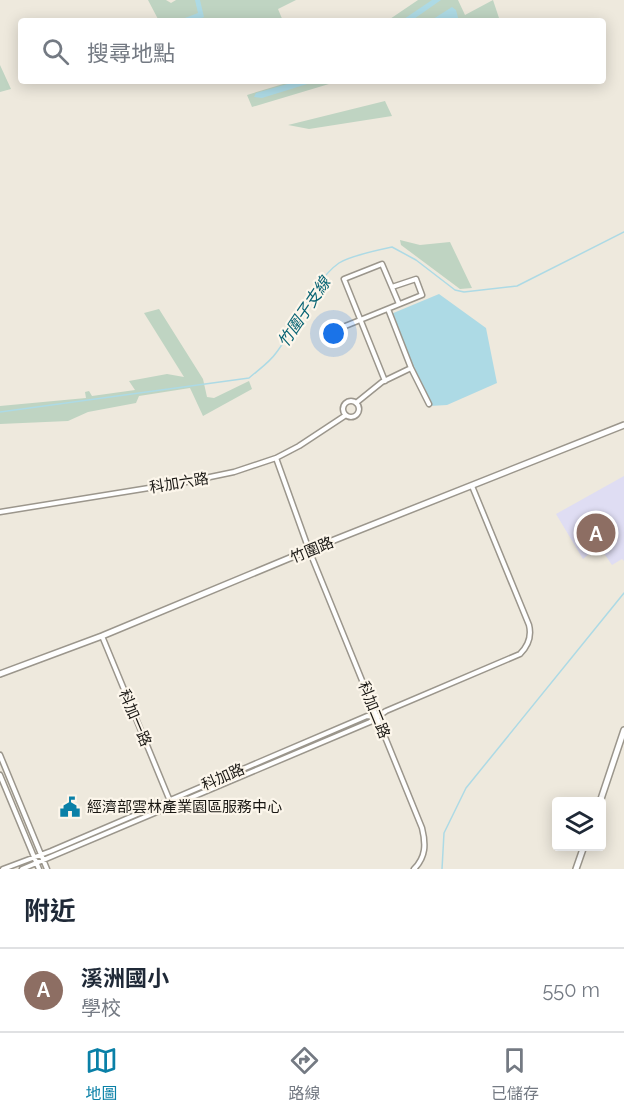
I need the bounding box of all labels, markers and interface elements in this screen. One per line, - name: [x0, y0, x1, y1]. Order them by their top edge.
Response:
- search box: [18, 18, 606, 84]
- icon: search: [39, 35, 72, 68]
- text: 搜尋地點: [87, 40, 175, 66]
- water label: 竹圍子支線: [274, 272, 335, 350]
- your location: [319, 319, 348, 348]
- street label: 科加六路: [148, 469, 210, 497]
- pin: A: [576, 510, 616, 556]
- street label: 竹圍路: [288, 533, 336, 567]
- street label: 科加二路: [354, 679, 394, 741]
- street label: 科加一路: [115, 687, 155, 749]
- street label: 科加路: [199, 760, 247, 794]
- public building icon: 經濟部雲林產業園區服務中心: [58, 795, 82, 819]
- map controls: [552, 797, 606, 851]
- button: layers: [552, 797, 606, 851]
- place label: 經濟部雲林產業園區服務中心: [87, 798, 282, 816]
- text: 附近: [24, 896, 76, 926]
- text: 溪洲國小: [81, 965, 169, 991]
- text: A: [37, 978, 50, 1002]
- text: 550 m: [542, 978, 600, 1002]
- text: 學校: [81, 996, 121, 1020]
- tab: 地圖: [85, 1044, 118, 1104]
- tab: 路線: [288, 1044, 321, 1104]
- tab: 已儲存: [491, 1044, 539, 1104]

